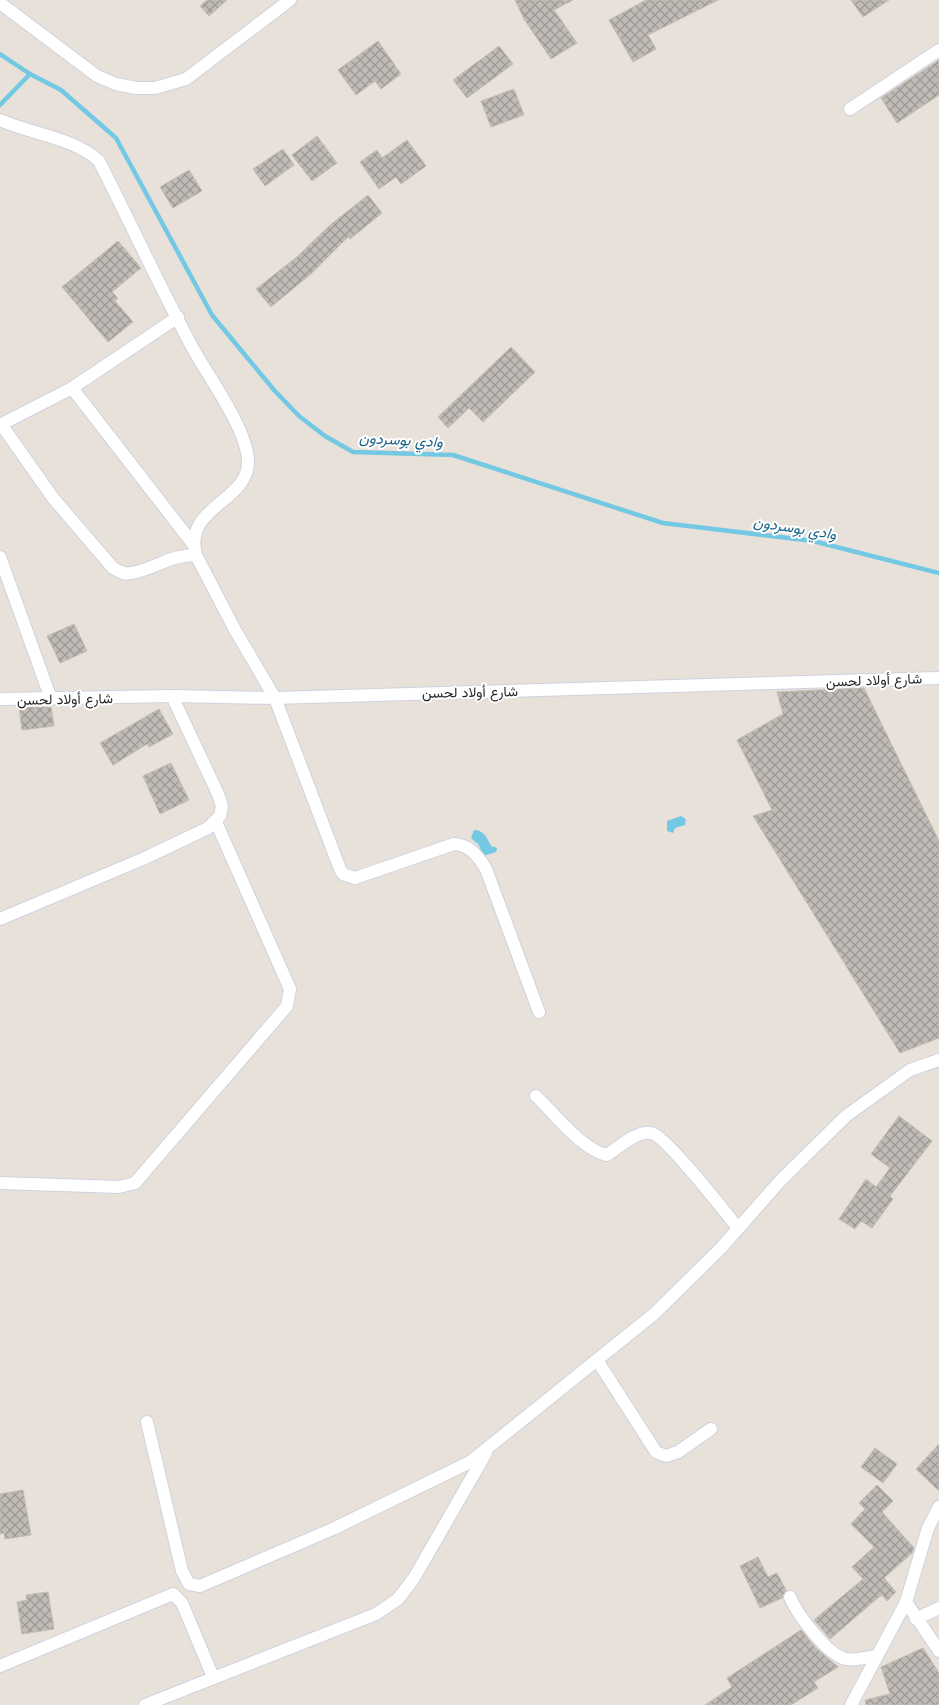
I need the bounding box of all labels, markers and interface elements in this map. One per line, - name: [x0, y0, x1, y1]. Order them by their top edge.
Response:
- water label: وادي بوسردون: [358, 427, 444, 454]
- water label: وادي بوسردون: [752, 511, 839, 546]
- street label: شارع أولاد لحسن: [826, 668, 922, 693]
- street label: شارع أولاد لحسن: [422, 681, 518, 704]
- street label: شارع أولاد لحسن: [17, 688, 113, 711]

